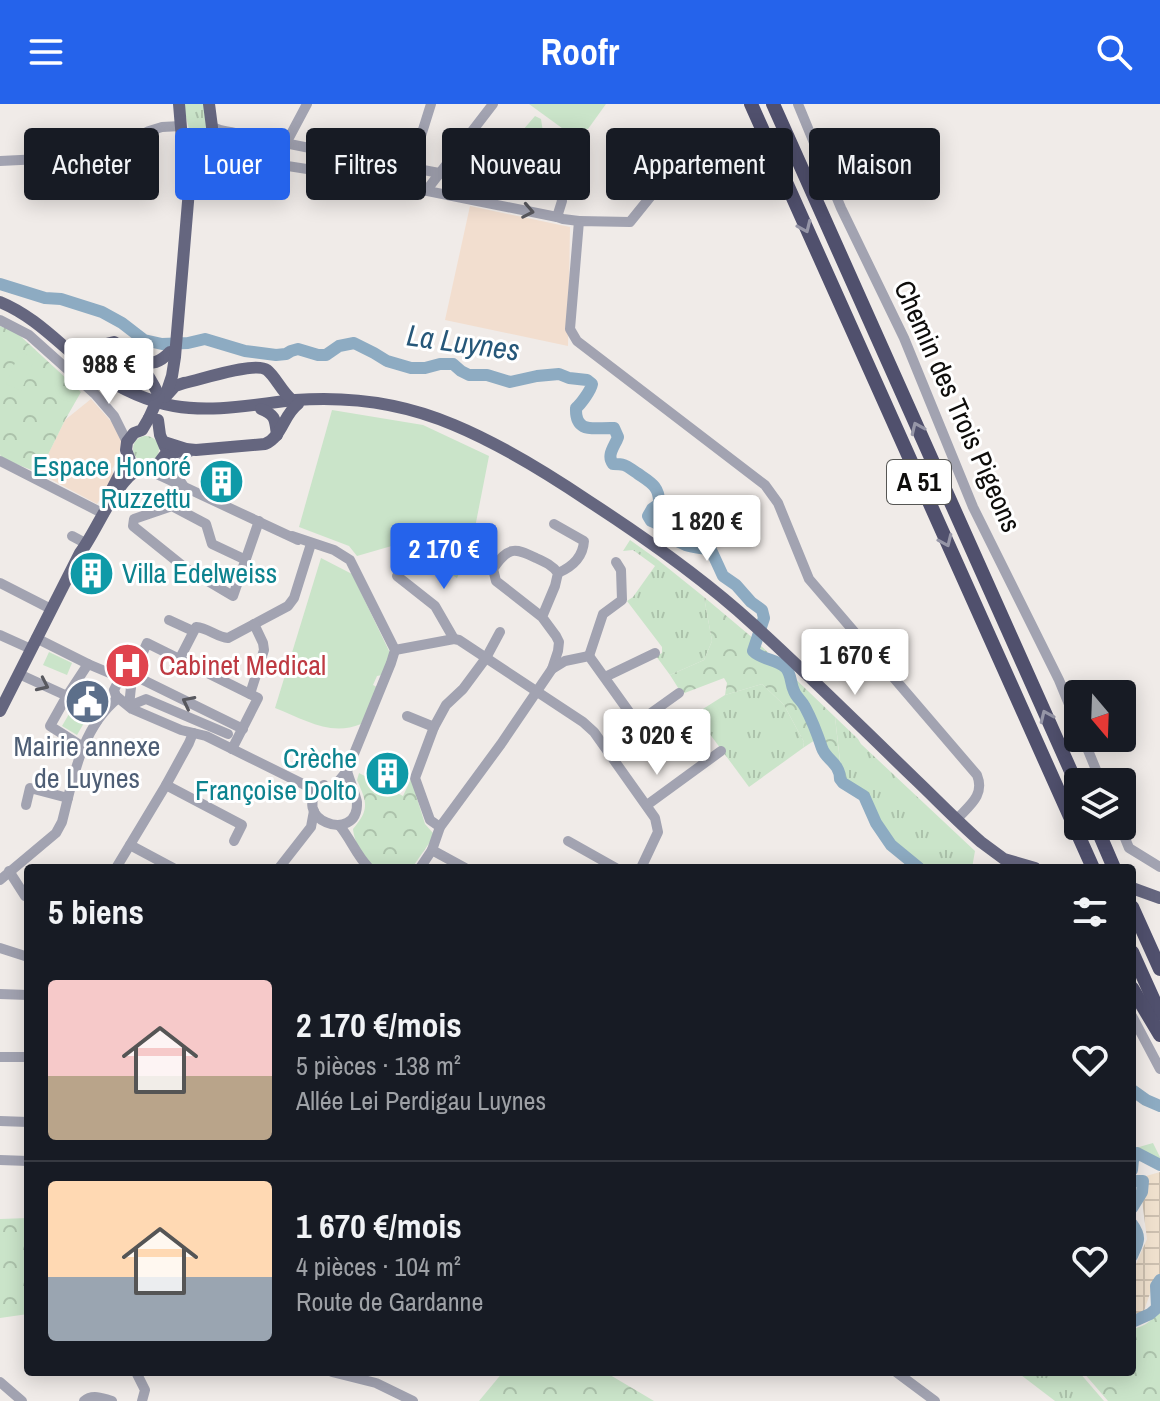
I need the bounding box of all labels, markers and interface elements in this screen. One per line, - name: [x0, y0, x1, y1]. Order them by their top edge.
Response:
- text: Roofr: [541, 28, 619, 76]
- icon: menu: [24, 30, 68, 74]
- icon: search: [1092, 30, 1136, 74]
- chip: Acheter: [24, 128, 159, 200]
- chip: Louer: [175, 128, 290, 200]
- chip: Filtres: [306, 128, 426, 200]
- chip: Nouveau: [442, 128, 590, 200]
- chip: Appartement: [606, 128, 793, 200]
- chip: Maison: [809, 128, 940, 200]
- one-way arrow: [521, 202, 534, 219]
- one-way arrow: [795, 218, 811, 233]
- street label: Chemin des Trois Pigeons: [885, 274, 1031, 538]
- water label: La Luynes: [404, 314, 522, 370]
- pin: 988 €: [53, 338, 165, 406]
- text: 988 €: [82, 346, 136, 381]
- one-way arrow: [910, 421, 926, 436]
- place label: Espace Honoré Ruzzettu: [33, 447, 191, 517]
- building icon: Espace Honoré Ruzzettu: [198, 458, 246, 506]
- road number: A 51: [887, 460, 951, 504]
- pin: 1 820 €: [633, 495, 781, 563]
- text: 1 820 €: [671, 503, 743, 538]
- pin: 2 170 €: [370, 523, 518, 591]
- text: 2 170 €: [408, 531, 480, 566]
- one-way arrow: [936, 532, 952, 547]
- building icon: Villa Edelweiss: [67, 549, 115, 597]
- place label: Villa Edelweiss: [122, 554, 277, 592]
- pin: 1 670 €: [781, 629, 929, 697]
- text: 1 670 €: [819, 637, 891, 672]
- hospital icon: Cabinet Medical: [104, 641, 152, 689]
- place label: Cabinet Medical: [159, 646, 326, 684]
- one-way arrow: [35, 675, 50, 691]
- public building icon: Mairie annexe de Luynes: [63, 677, 111, 725]
- north arrow: [1064, 680, 1136, 752]
- map controls: [1064, 680, 1136, 840]
- one-way arrow: [182, 696, 197, 711]
- pin: 3 020 €: [583, 709, 731, 777]
- one-way arrow: [1040, 710, 1056, 724]
- text: 3 020 €: [621, 717, 693, 752]
- place label: Mairie annexe de Luynes: [14, 727, 160, 797]
- place label: Crèche Françoise Dolto: [195, 739, 357, 809]
- building icon: Crèche Françoise Dolto: [364, 750, 412, 798]
- button: layers: [1064, 768, 1136, 840]
- text: 5 biens: [48, 889, 144, 935]
- icon: filters: [1068, 890, 1112, 934]
- text: 2 170 €/mois: [296, 1002, 462, 1048]
- icon: home: [112, 1012, 208, 1108]
- icon: heart: [1068, 1038, 1112, 1082]
- text: 5 pièces · 138 m²: [296, 1048, 461, 1083]
- text: Allée Lei Perdigau Luynes: [296, 1083, 546, 1118]
- text: 1 670 €/mois: [296, 1203, 462, 1249]
- icon: home: [112, 1213, 208, 1309]
- icon: heart: [1068, 1239, 1112, 1283]
- text: 4 pièces · 104 m²: [296, 1249, 461, 1284]
- text: Route de Gardanne: [296, 1284, 483, 1319]

